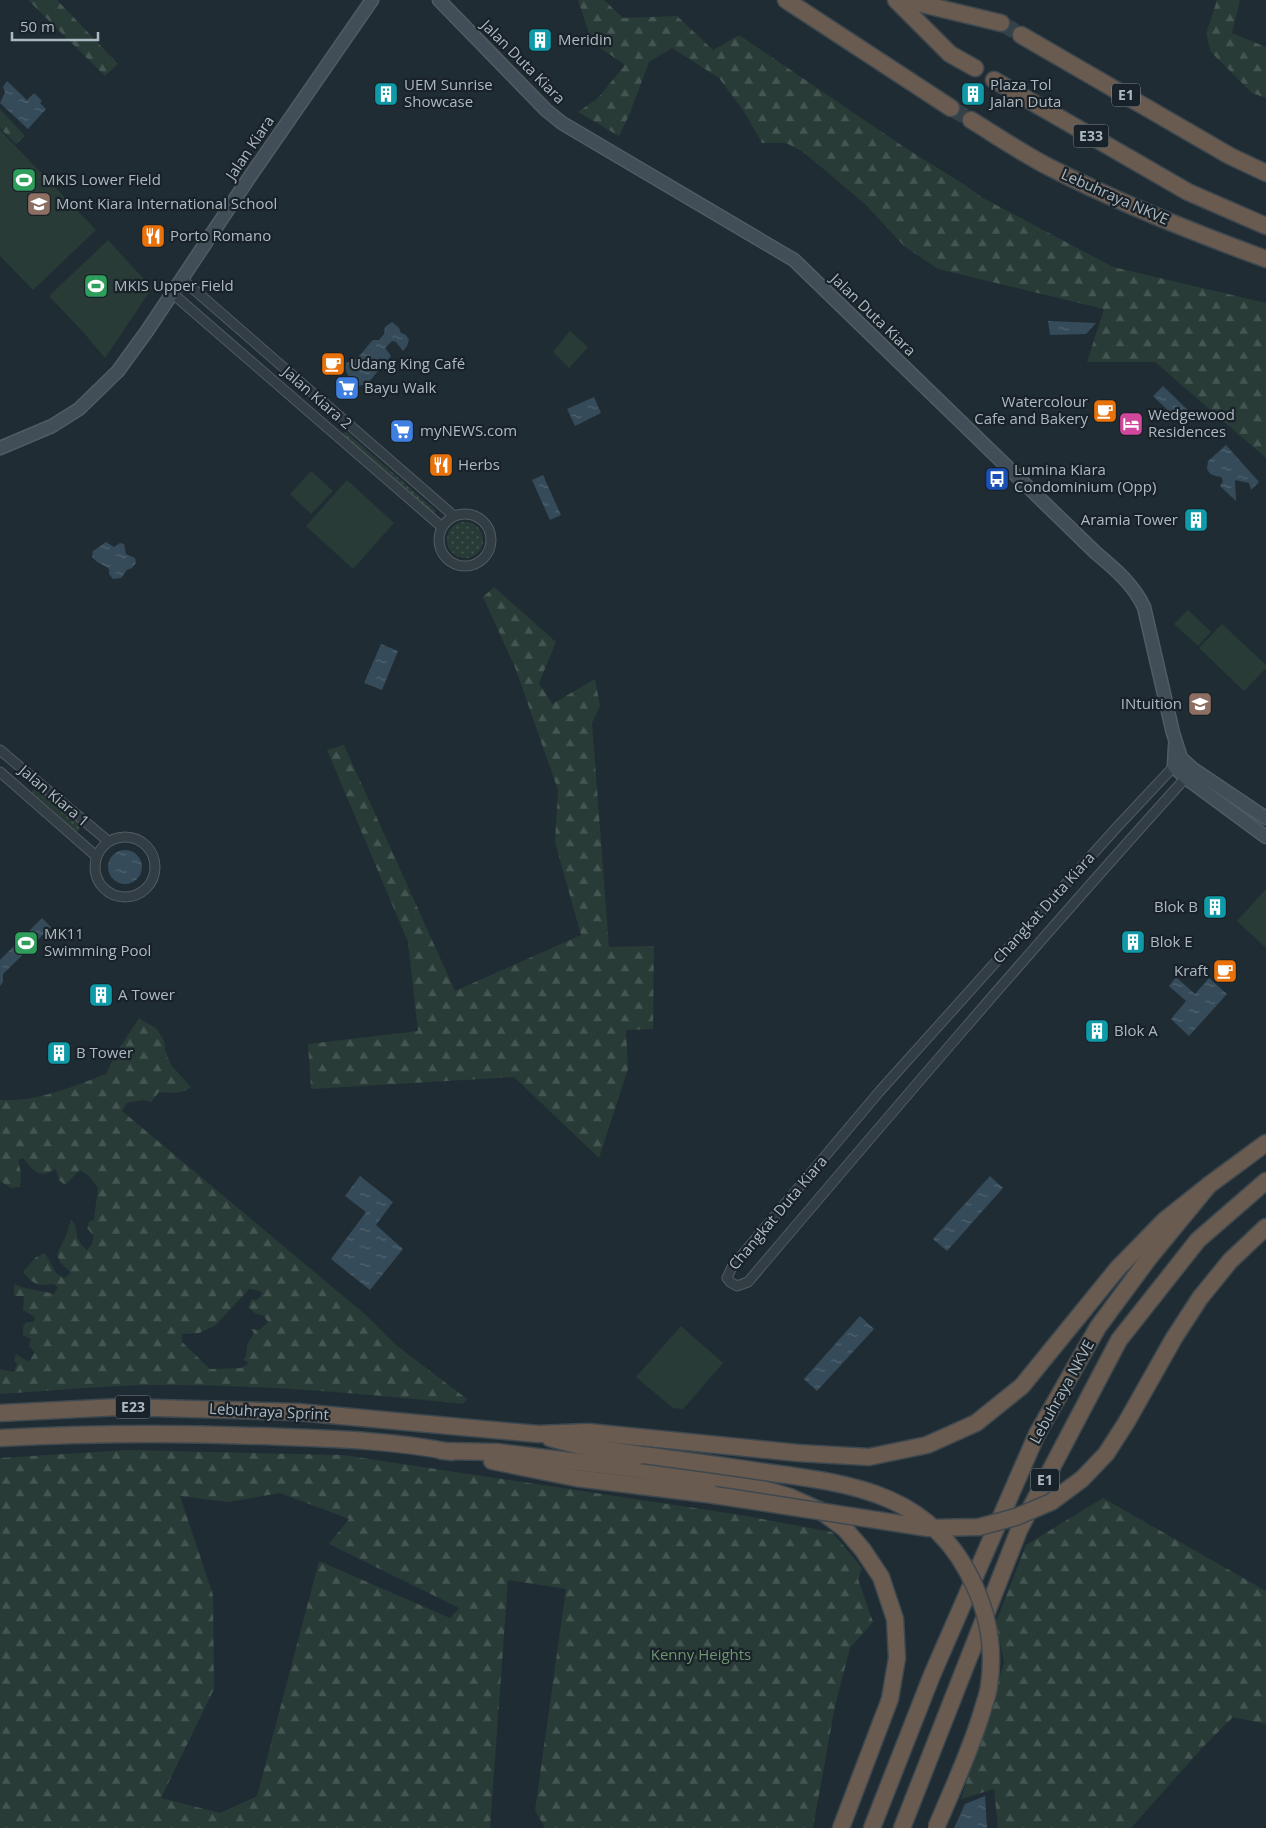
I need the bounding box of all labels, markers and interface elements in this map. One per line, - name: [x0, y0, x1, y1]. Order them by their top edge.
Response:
- scale bar: [12, 10, 99, 42]
- street label: Jalan Duta Kiara: [476, 14, 570, 108]
- text: 50 m: [20, 16, 55, 36]
- building icon: Meridin: [527, 27, 553, 53]
- place label: Meridin: [558, 29, 612, 49]
- place label: UEM Sunrise Showcase: [404, 74, 493, 111]
- place label: Plaza Tol Jalan Duta: [988, 74, 1061, 111]
- building icon: UEM Sunrise Showcase: [373, 81, 399, 107]
- building icon: Plaza Tol Jalan Duta: [960, 81, 986, 107]
- road number: E1: [1112, 84, 1140, 106]
- street label: Jalan Kiara: [219, 111, 278, 185]
- road number: E33: [1074, 124, 1108, 148]
- street label: Lebuhraya NKVE: [1058, 163, 1172, 229]
- sports icon: MKIS Lower Field: [11, 167, 37, 193]
- place label: MKIS Lower Field: [42, 169, 161, 189]
- school or university icon: Mont Kiara International School: [26, 191, 52, 217]
- place label: Mont Kiara International School: [56, 193, 277, 213]
- restaurant icon: Porto Romano: [140, 223, 166, 249]
- place label: Porto Romano: [170, 225, 271, 245]
- street label: Jalan Duta Kiara: [825, 267, 921, 360]
- sports icon: MKIS Upper Field: [83, 273, 109, 299]
- place label: MKIS Upper Field: [114, 275, 234, 295]
- cafe icon: Udang King Café: [320, 351, 346, 377]
- place label: Udang King Café: [350, 353, 465, 373]
- street label: Jalan Kiara 2: [277, 360, 357, 433]
- supermarket icon: Bayu Walk: [334, 375, 360, 401]
- place label: Bayu Walk: [364, 377, 437, 397]
- place label: Watercolour Cafe and Bakery: [974, 391, 1088, 428]
- cafe icon: Watercolour Cafe and Bakery: [1092, 398, 1118, 424]
- place label: Wedgewood Residences: [1148, 404, 1235, 441]
- hotel icon: Wedgewood Residences: [1118, 411, 1144, 437]
- supermarket icon: myNEWS.com: [389, 418, 415, 444]
- place label: myNEWS.com: [420, 420, 517, 440]
- restaurant icon: Herbs: [428, 452, 454, 478]
- place label: Herbs: [458, 454, 500, 474]
- place label: Lumina Kiara Condominium (Opp): [1014, 459, 1156, 496]
- bus stop icon: Lumina Kiara Condominium (Opp): [984, 466, 1010, 492]
- building icon: Aramia Tower: [1183, 507, 1209, 533]
- place label: Aramia Tower: [1081, 509, 1178, 529]
- school or university icon: INtuition: [1187, 691, 1213, 717]
- place label: INtuition: [1121, 693, 1182, 713]
- street label: Jalan Kiara 1: [14, 759, 94, 830]
- street label: Changkat Duta Kiara: [988, 847, 1099, 967]
- building icon: Blok B: [1202, 894, 1228, 920]
- place label: Blok B: [1154, 896, 1198, 916]
- place label: MK11 Swimming Pool: [44, 923, 151, 960]
- building icon: Blok E: [1120, 929, 1146, 955]
- sports icon: MK11 Swimming Pool: [13, 930, 39, 956]
- place label: Blok E: [1150, 931, 1193, 951]
- cafe icon: Kraft: [1212, 958, 1238, 984]
- place label: Kraft: [1174, 960, 1208, 980]
- building icon: A Tower: [88, 982, 114, 1008]
- place label: A Tower: [118, 984, 175, 1004]
- building icon: Blok A: [1084, 1018, 1110, 1044]
- place label: Blok A: [1114, 1020, 1158, 1040]
- building icon: B Tower: [46, 1040, 72, 1066]
- place label: B Tower: [76, 1042, 133, 1062]
- street label: Changkat Duta Kiara: [724, 1151, 831, 1274]
- street label: Lebuhraya NKVE: [1024, 1336, 1098, 1447]
- road number: E23: [116, 1395, 150, 1418]
- street label: Lebuhraya Sprint: [209, 1398, 329, 1424]
- road number: E1: [1031, 1468, 1059, 1492]
- park label: Kenny Heights: [651, 1644, 751, 1664]

